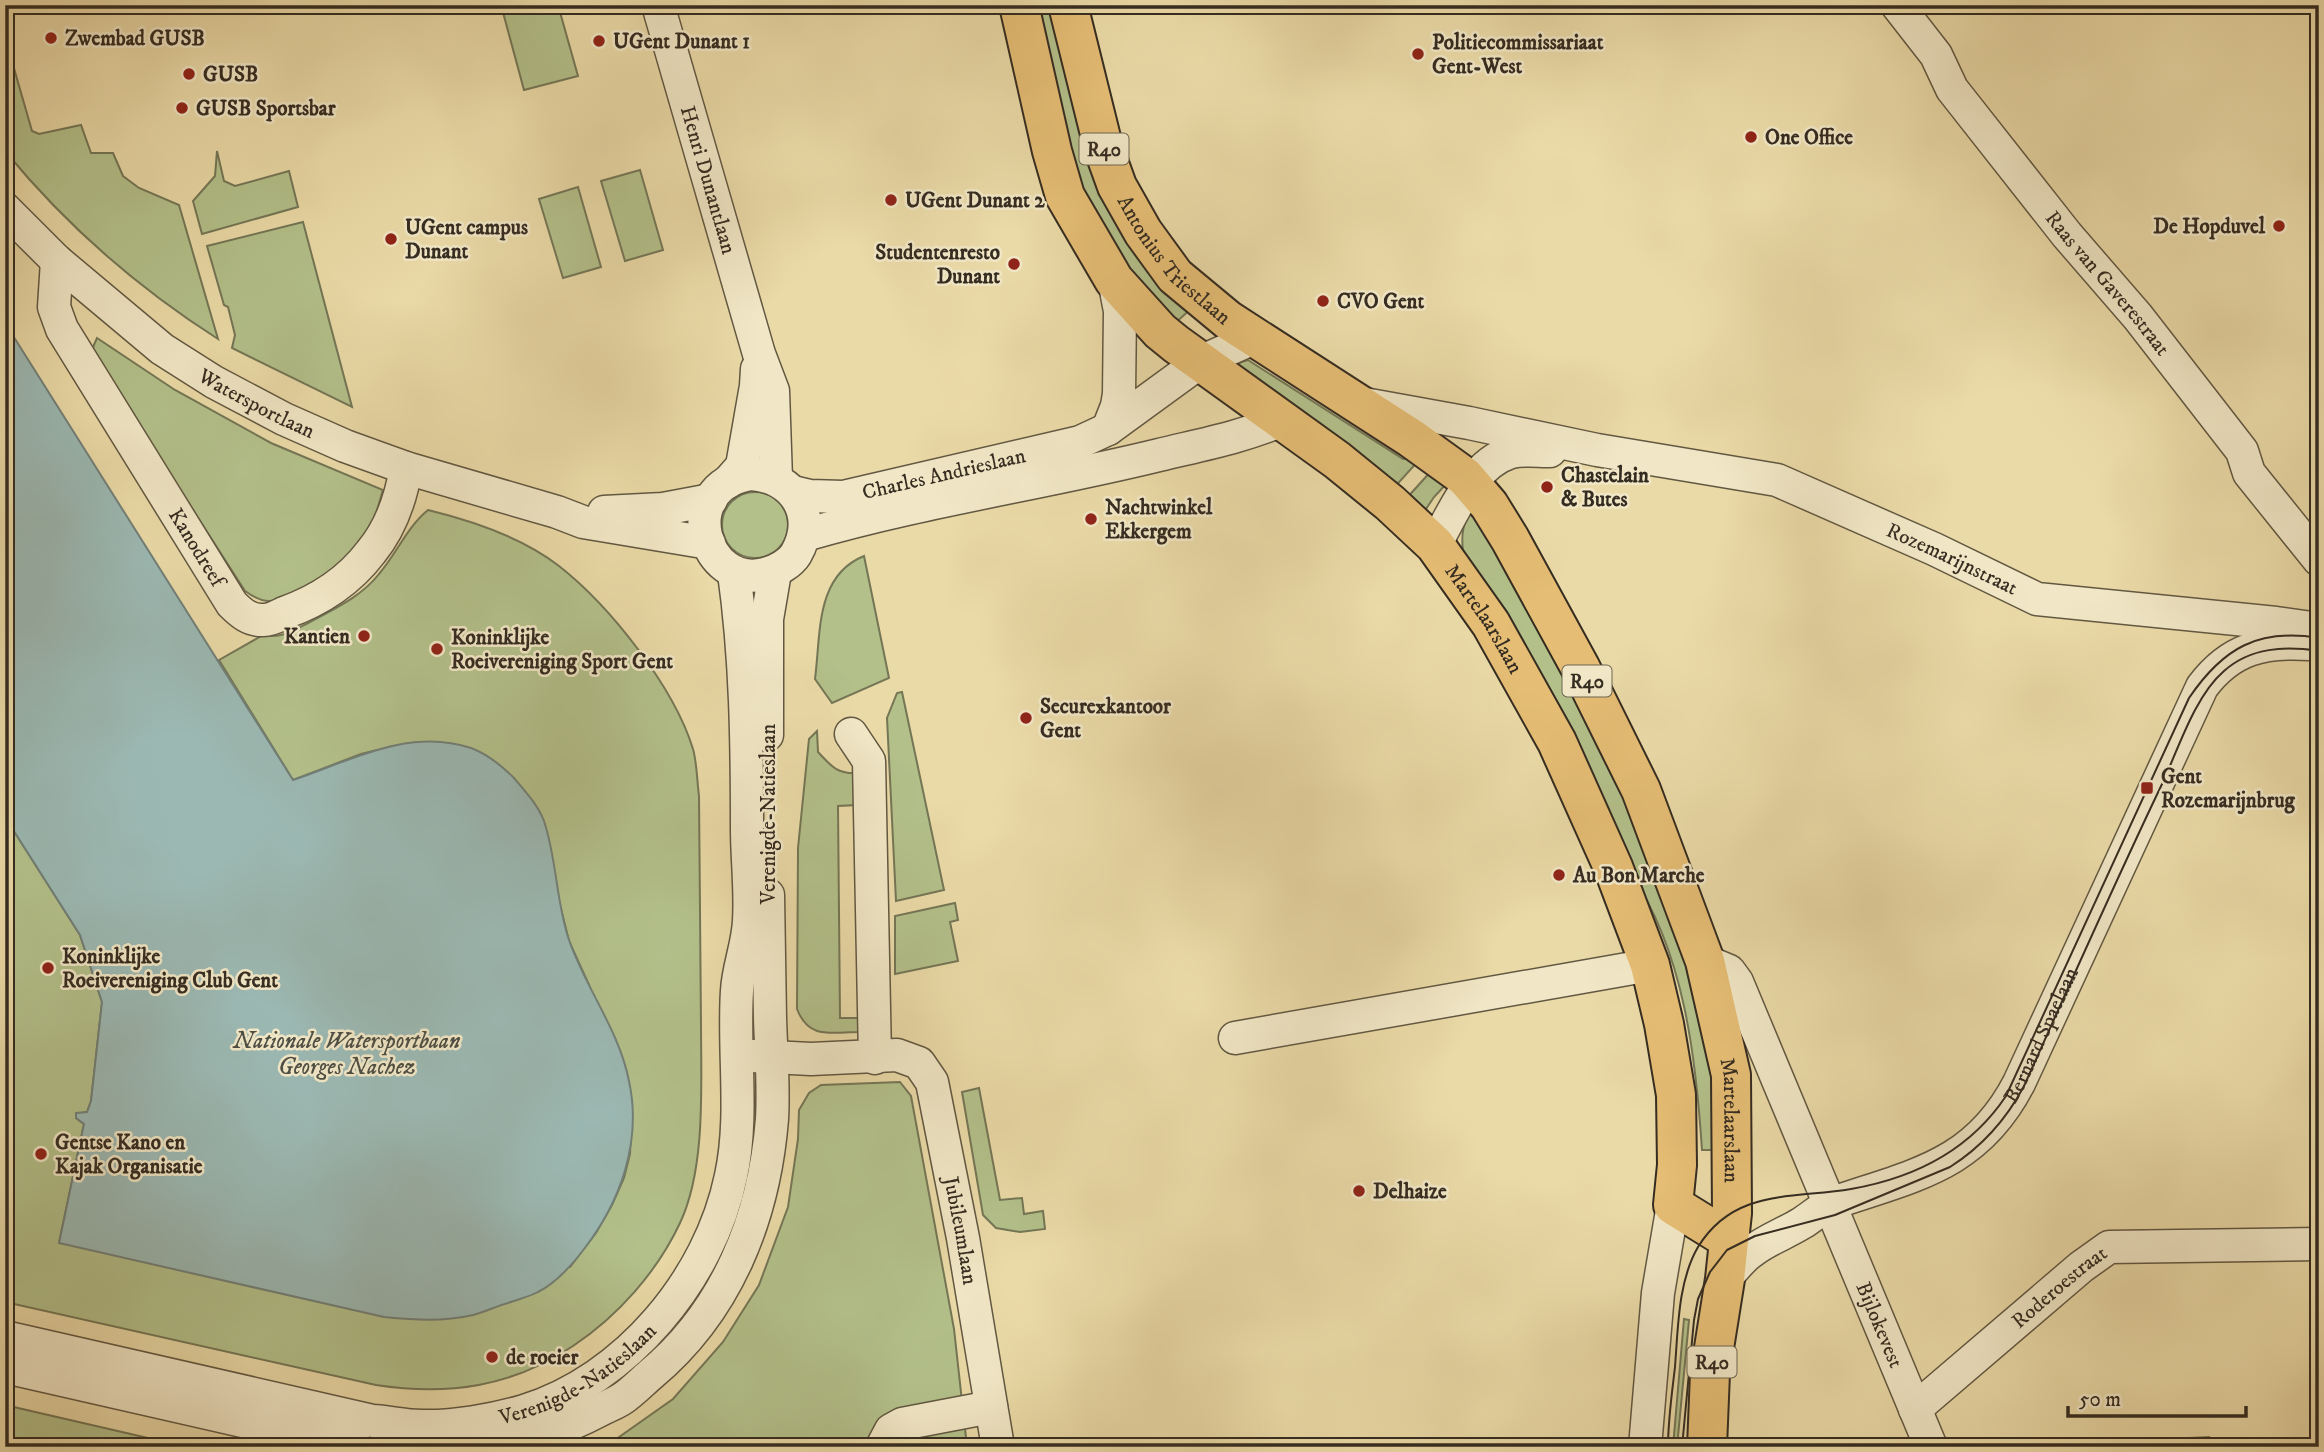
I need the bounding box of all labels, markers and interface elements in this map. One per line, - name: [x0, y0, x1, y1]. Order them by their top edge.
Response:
- place label: Zwembad GUSB: [65, 26, 205, 52]
- place label: UGent Dunant 1: [613, 29, 750, 55]
- marker: Zwembad GUSB: [43, 30, 59, 46]
- place label: Politiecommissariaat Gent-West: [1432, 30, 1604, 80]
- marker: UGent Dunant 1: [591, 33, 607, 49]
- marker: Politiecommissariaat Gent-West: [1410, 46, 1426, 62]
- place label: GUSB: [203, 62, 258, 88]
- marker: GUSB: [181, 66, 197, 82]
- place label: GUSB Sportsbar: [196, 96, 337, 122]
- marker: GUSB Sportsbar: [174, 100, 190, 116]
- street label: Henri Dunantlaan: [674, 103, 741, 257]
- place label: One Office: [1765, 125, 1853, 151]
- marker: One Office: [1743, 129, 1759, 145]
- road number: R40: [1080, 134, 1128, 164]
- place label: UGent Dunant 2: [905, 188, 1045, 214]
- street label: Antonius Triestlaan: [1111, 191, 1236, 331]
- marker: UGent Dunant 2: [883, 192, 899, 208]
- street label: Raas van Gaverestraat: [2039, 206, 2175, 362]
- place label: De Hopduvel: [2153, 214, 2266, 240]
- place label: UGent campus Dunant: [405, 215, 528, 265]
- marker: De Hopduvel: [2271, 218, 2287, 234]
- marker: UGent campus Dunant: [383, 231, 399, 247]
- place label: Studentenresto Dunant: [875, 240, 1000, 290]
- marker: Studentenresto Dunant: [1006, 256, 1022, 272]
- place label: CVO Gent: [1337, 289, 1424, 315]
- marker: CVO Gent: [1315, 293, 1331, 309]
- street label: Watersportlaan: [192, 363, 319, 445]
- street label: Charles Andrieslaan: [860, 443, 1028, 506]
- place label: Chastelain & Butes: [1561, 463, 1650, 513]
- marker: Chastelain & Butes: [1539, 479, 1555, 495]
- place label: Nachtwinkel Ekkergem: [1105, 495, 1213, 545]
- street label: Kanodreef: [162, 504, 232, 594]
- marker: Nachtwinkel Ekkergem: [1083, 511, 1099, 527]
- street label: Rozemarijnstraat: [1882, 518, 2022, 602]
- street label: Martelaarslaan: [1439, 559, 1528, 679]
- place label: Kantien: [284, 624, 351, 650]
- place label: Koninklijke Roeivereniging Sport Gent: [451, 625, 673, 675]
- marker: Kantien: [356, 628, 372, 644]
- marker: Koninklijke Roeivereniging Sport Gent: [429, 641, 445, 657]
- road number: R40: [1562, 666, 1612, 696]
- place label: Securexkantoor Gent: [1040, 694, 1172, 744]
- marker: Securexkantoor Gent: [1018, 710, 1034, 726]
- street label: Verenigde-Natieslaan: [756, 724, 782, 905]
- place label: Gent Rozemarijnbrug: [2161, 764, 2296, 815]
- marker: Gent Rozemarijnbrug: [2139, 780, 2155, 796]
- place label: Au Bon Marche: [1572, 863, 1705, 889]
- marker: Au Bon Marche: [1551, 867, 1567, 883]
- place label: Koninklijke Roeivereniging Club Gent: [62, 944, 278, 994]
- marker: Koninklijke Roeivereniging Club Gent: [40, 960, 56, 976]
- street label: Bernard Spaelaan: [1998, 963, 2085, 1108]
- water label: Nationale Watersportbaan Georges Nachez: [231, 1027, 461, 1082]
- street label: Martelaarslaan: [1713, 1055, 1744, 1183]
- place label: Gentse Kano en Kajak Organisatie: [55, 1130, 203, 1181]
- marker: Gentse Kano en Kajak Organisatie: [33, 1146, 49, 1162]
- street label: Jubileumlaan: [937, 1173, 983, 1287]
- place label: Delhaize: [1373, 1179, 1447, 1205]
- marker: Delhaize: [1351, 1183, 1367, 1199]
- street label: Roderoestraat: [2007, 1240, 2113, 1335]
- street label: Bijlokevest: [1850, 1278, 1909, 1372]
- street label: Verenigde-Natieslaan: [496, 1319, 662, 1431]
- place label: de roeier: [506, 1345, 580, 1371]
- road number: R40: [1688, 1346, 1736, 1378]
- marker: de roeier: [484, 1349, 500, 1365]
- scale bar: [2068, 1375, 2247, 1419]
- text: 50 m: [2079, 1387, 2121, 1413]

